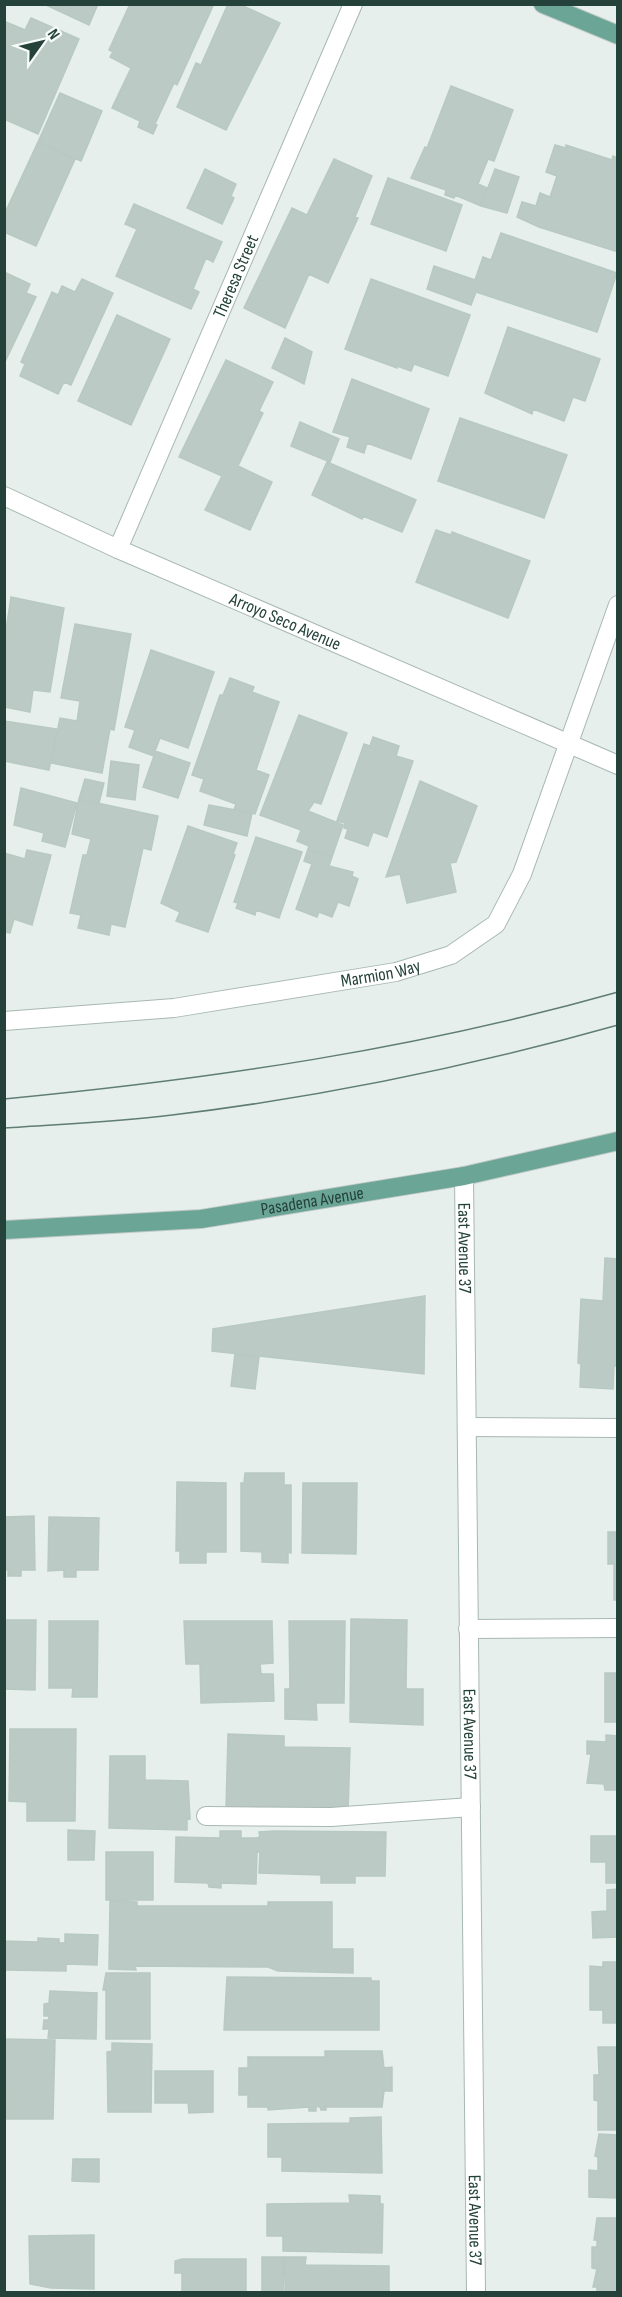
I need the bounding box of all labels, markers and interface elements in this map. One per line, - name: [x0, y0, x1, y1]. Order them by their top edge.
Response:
- north arrow: [12, 12, 72, 72]
- text: N: [43, 26, 63, 43]
- street label: Theresa Street: [208, 231, 263, 321]
- street label: Arroyo Seco Avenue: [226, 588, 344, 655]
- street label: Marmion Way: [339, 955, 423, 991]
- street label: Pasadena Avenue: [259, 1182, 365, 1220]
- street label: East Avenue 37: [454, 1203, 476, 1294]
- street label: East Avenue 37: [459, 1689, 481, 1780]
- street label: East Avenue 37: [464, 2175, 486, 2266]

